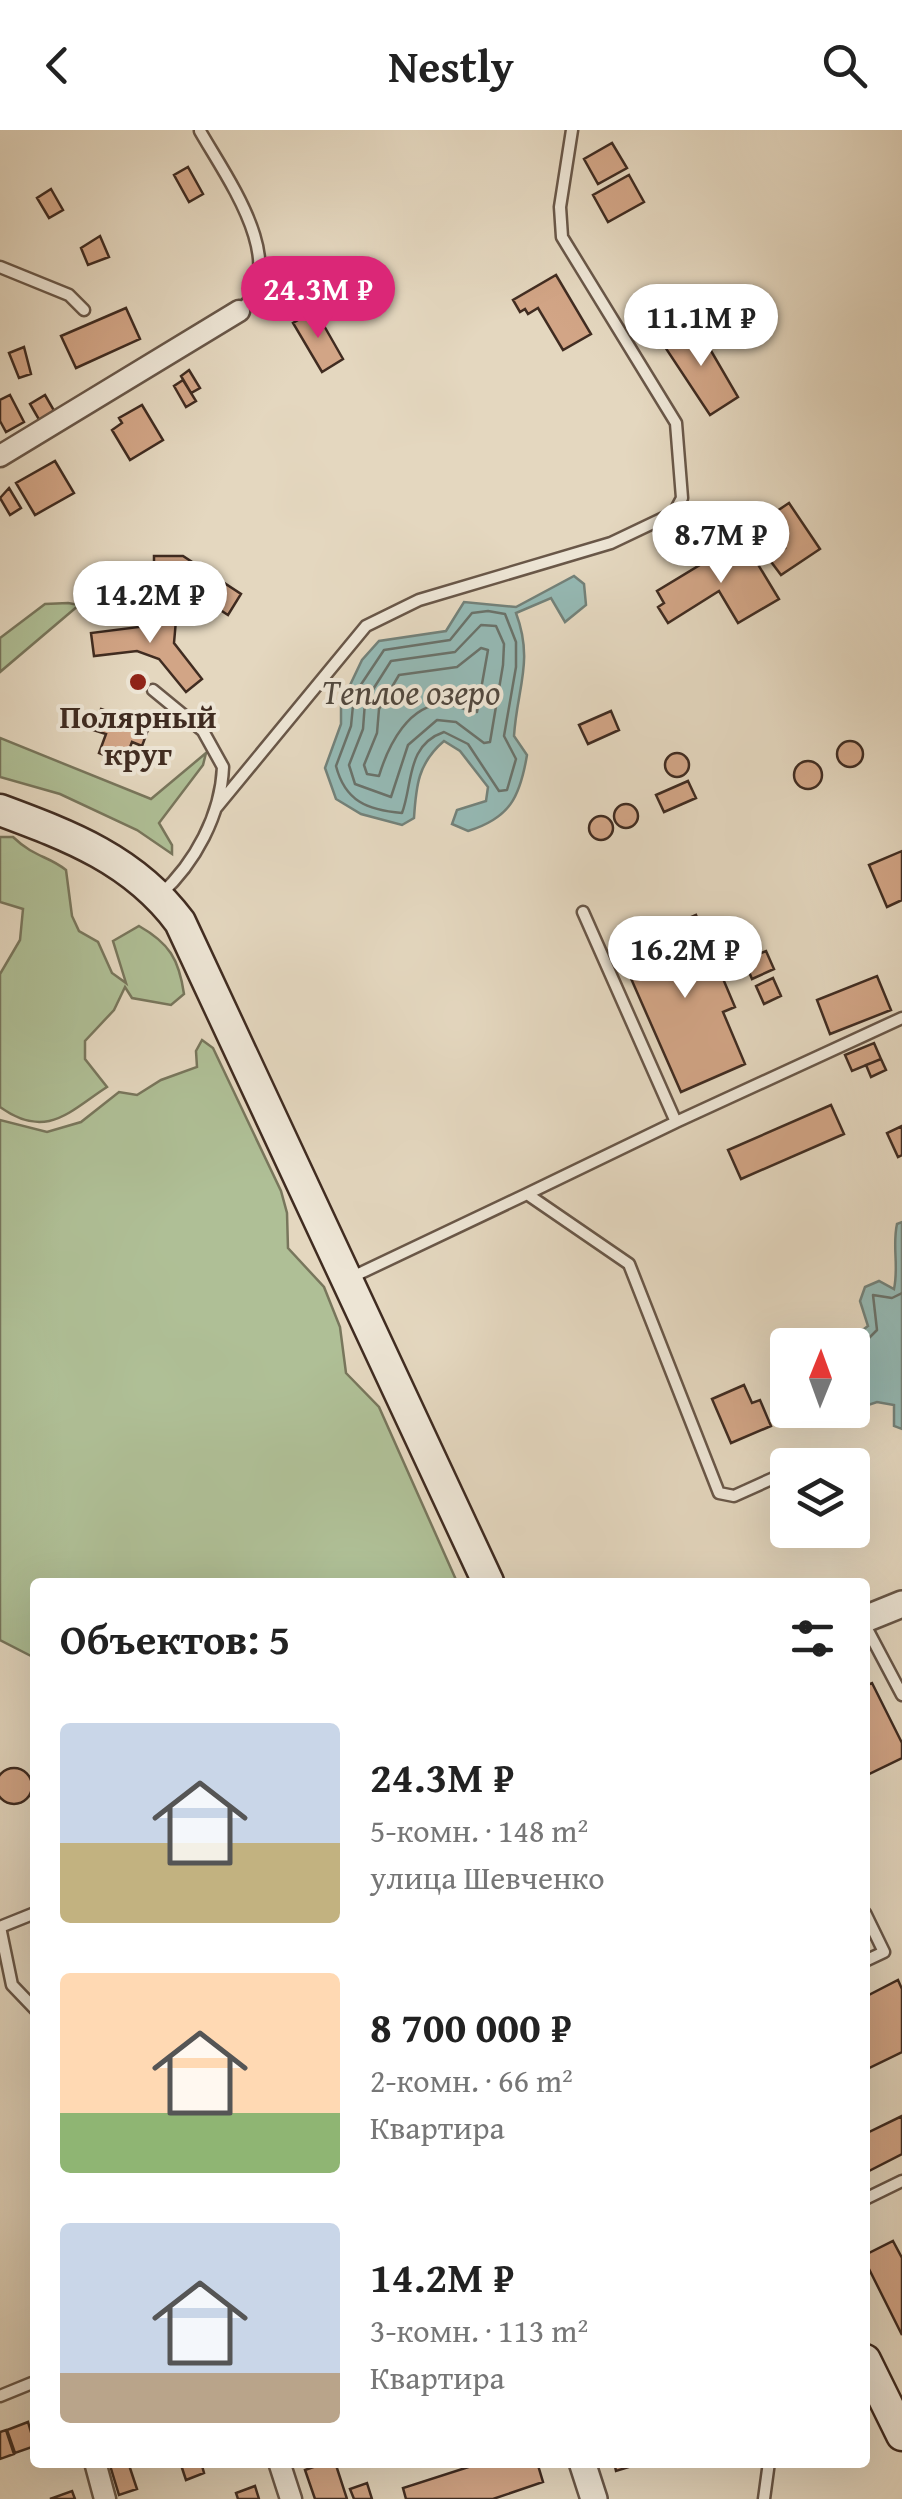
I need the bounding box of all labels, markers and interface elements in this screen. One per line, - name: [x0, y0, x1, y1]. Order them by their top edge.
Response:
- text: Nestly: [388, 33, 514, 98]
- icon: back: [30, 38, 85, 93]
- icon: search: [817, 38, 872, 93]
- pin: 24.3M ₽: [226, 256, 410, 341]
- text: 24.3M ₽: [263, 265, 373, 312]
- pin: 11.1M ₽: [609, 284, 793, 369]
- text: 11.1M ₽: [646, 293, 756, 340]
- pin: 8.7M ₽: [640, 501, 802, 586]
- text: 8.7M ₽: [674, 510, 768, 557]
- pin: 14.2M ₽: [58, 561, 242, 646]
- text: 14.2M ₽: [95, 570, 205, 617]
- water label: Теплое озеро: [322, 666, 500, 717]
- marker: Полярный круг: [127, 671, 149, 693]
- place label: Полярный круг: [59, 693, 217, 777]
- pin: 16.2M ₽: [593, 916, 777, 1001]
- text: 16.2M ₽: [630, 925, 740, 972]
- north arrow: [770, 1328, 870, 1428]
- map controls: [770, 1328, 870, 1548]
- button: layers: [770, 1448, 870, 1548]
- text: Объектов: 5: [60, 1608, 290, 1669]
- icon: filters: [785, 1611, 840, 1666]
- text: 24.3M ₽: [370, 1746, 514, 1807]
- icon: home: [140, 1763, 260, 1883]
- text: 5-комн. · 148 m²: [370, 1807, 588, 1854]
- text: улица Шевченко: [370, 1854, 605, 1901]
- text: 8 700 000 ₽: [370, 1996, 572, 2057]
- icon: home: [140, 2013, 260, 2133]
- text: 2-комн. · 66 m²: [370, 2057, 573, 2104]
- text: Квартира: [370, 2104, 505, 2151]
- text: 14.2M ₽: [370, 2246, 514, 2307]
- icon: home: [140, 2263, 260, 2383]
- text: 3-комн. · 113 m²: [370, 2307, 588, 2354]
- text: Квартира: [370, 2354, 505, 2401]

